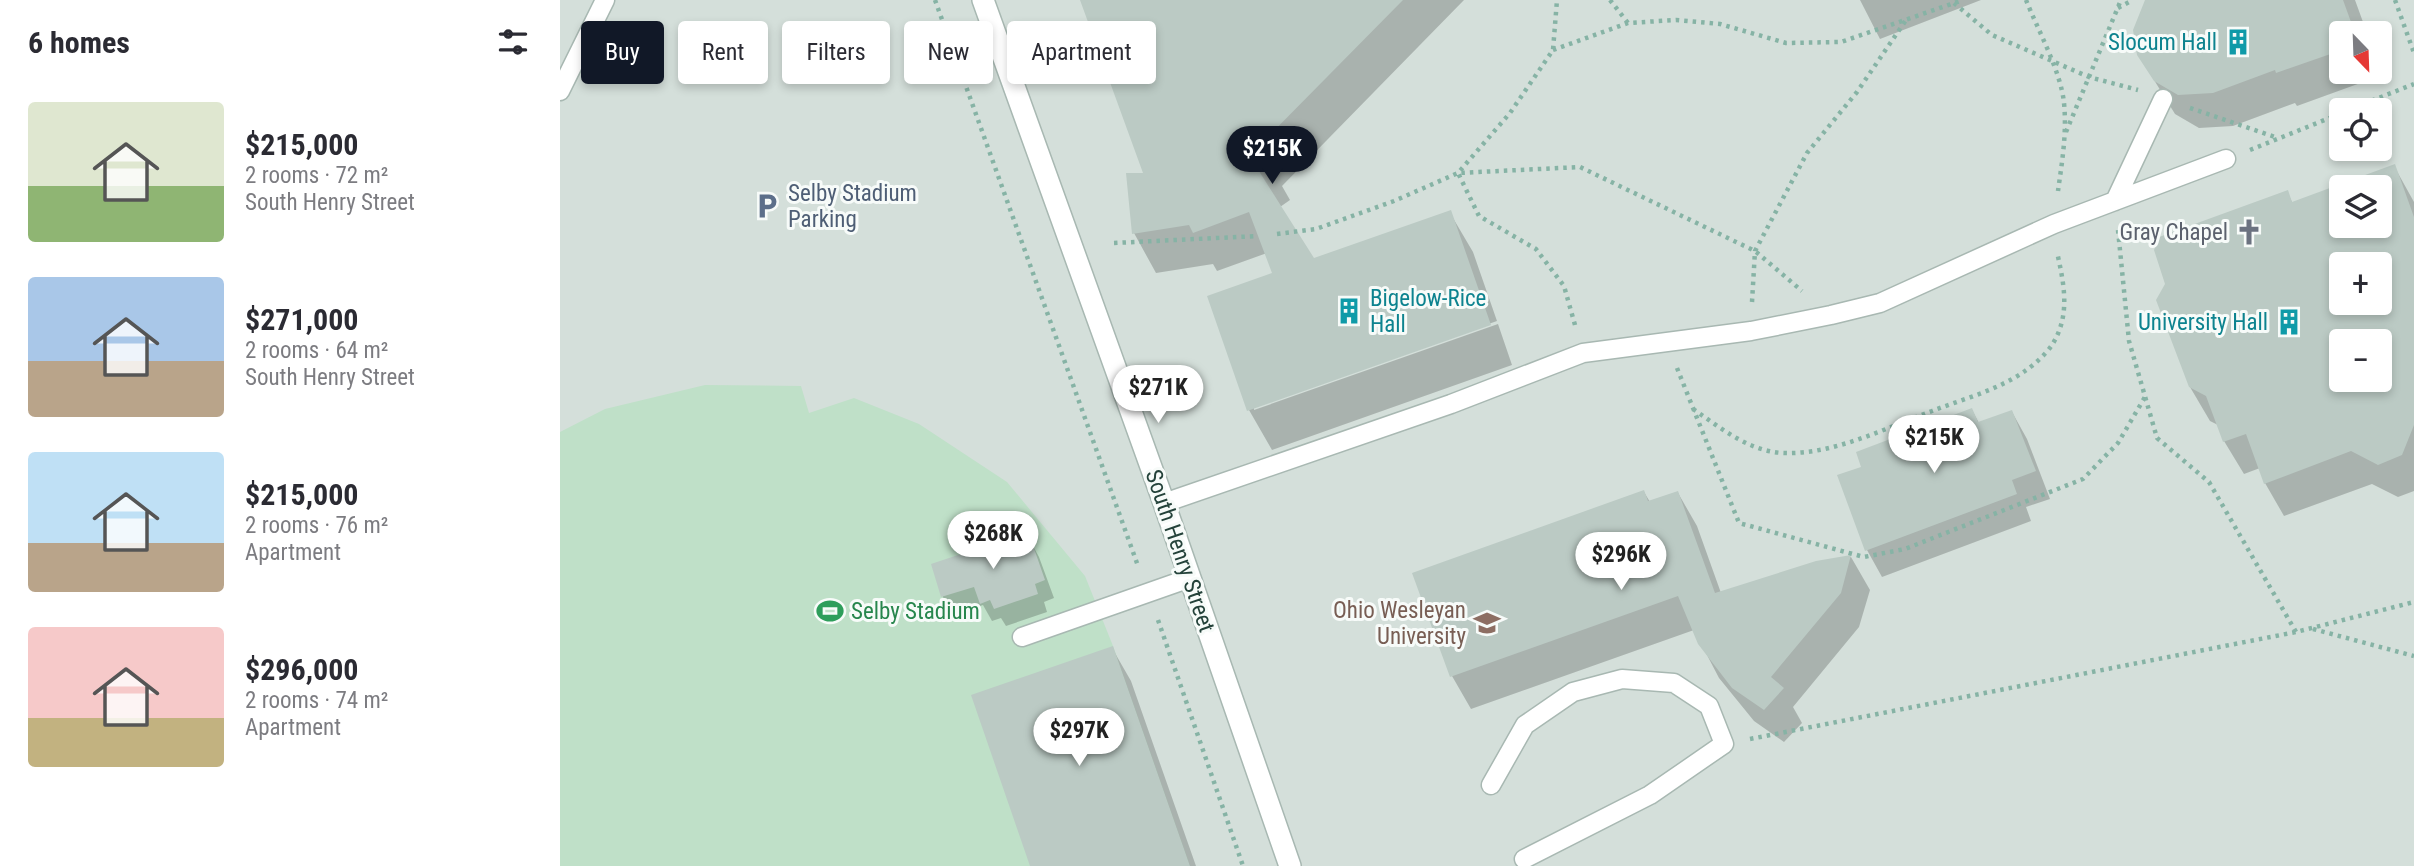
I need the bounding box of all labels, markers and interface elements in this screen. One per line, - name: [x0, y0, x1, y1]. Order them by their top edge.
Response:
- chip: Buy: [581, 21, 664, 84]
- chip: Rent: [678, 21, 768, 84]
- chip: Filters: [782, 21, 890, 84]
- chip: New: [904, 21, 993, 84]
- chip: Apartment: [1007, 21, 1156, 84]
- north arrow: [2329, 21, 2392, 84]
- map controls: [2329, 21, 2392, 392]
- icon: filters: [494, 23, 532, 61]
- text: 6 homes: [28, 25, 130, 60]
- building icon: Slocum Hall: [2223, 27, 2253, 57]
- place label: Slocum Hall: [2108, 29, 2217, 56]
- button: locate: [2329, 98, 2392, 161]
- text: $215,000: [245, 127, 358, 162]
- pin: $215K: [1223, 127, 1321, 186]
- icon: home: [84, 130, 168, 214]
- text: $215K: [1242, 135, 1302, 162]
- text: 2 rooms · 72 m²: [245, 162, 388, 189]
- button: layers: [2329, 175, 2392, 238]
- place label: Selby Stadium Parking: [788, 180, 917, 233]
- text: South Henry Street: [245, 189, 415, 216]
- parking icon: Selby Stadium Parking: [752, 191, 782, 221]
- church icon: Gray Chapel: [2234, 217, 2264, 247]
- place label: Gray Chapel: [2120, 219, 2228, 246]
- button: +: [2329, 252, 2392, 315]
- place label: Bigelow-Rice Hall: [1370, 285, 1486, 338]
- building icon: Bigelow-Rice Hall: [1334, 296, 1364, 326]
- text: $271,000: [245, 302, 358, 337]
- icon: home: [84, 305, 168, 389]
- building icon: University Hall: [2274, 307, 2304, 337]
- place label: University Hall: [2138, 309, 2268, 336]
- button: −: [2329, 329, 2392, 392]
- text: 2 rooms · 64 m²: [245, 337, 388, 364]
- text: South Henry Street: [245, 364, 415, 391]
- pin: $271K: [1109, 366, 1207, 425]
- text: $271K: [1128, 374, 1188, 401]
- pin: $215K: [1885, 416, 1983, 475]
- text: $215K: [1904, 424, 1964, 451]
- street label: South Henry Street: [1140, 466, 1220, 636]
- text: $215,000: [245, 477, 358, 512]
- icon: home: [84, 480, 168, 564]
- text: 2 rooms · 76 m²: [245, 512, 388, 539]
- pin: $268K: [944, 512, 1042, 571]
- text: $268K: [963, 520, 1023, 547]
- pin: $296K: [1572, 532, 1670, 592]
- text: Apartment: [245, 539, 341, 566]
- text: $296K: [1591, 541, 1651, 568]
- sports icon: Selby Stadium: [815, 596, 845, 626]
- place label: Ohio Wesleyan University: [1333, 597, 1466, 650]
- place label: Selby Stadium: [851, 598, 980, 625]
- school or university icon: Ohio Wesleyan University: [1472, 608, 1502, 638]
- text: $296,000: [245, 652, 358, 687]
- icon: home: [84, 655, 168, 739]
- text: 2 rooms · 74 m²: [245, 687, 388, 714]
- pin: $297K: [1030, 708, 1128, 768]
- text: Apartment: [245, 714, 341, 741]
- text: $297K: [1049, 717, 1109, 744]

